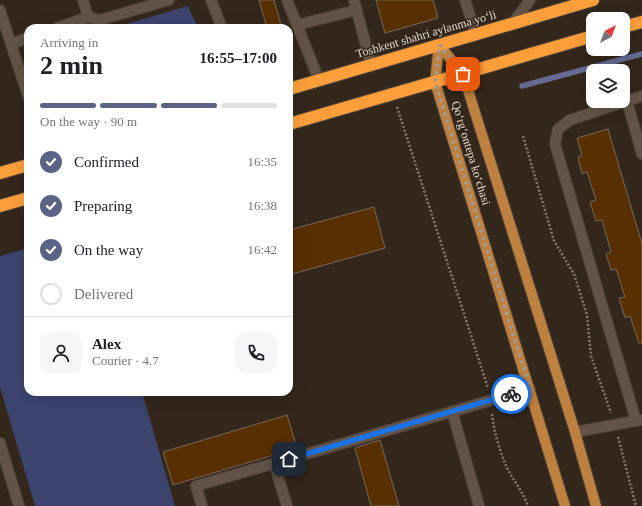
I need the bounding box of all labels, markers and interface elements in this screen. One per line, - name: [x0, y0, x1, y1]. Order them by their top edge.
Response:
- street label: Toshkent shahri aylanma yoʻli: [354, 7, 498, 61]
- north arrow: [586, 12, 630, 56]
- map controls: [586, 12, 630, 108]
- text: Arriving in: [40, 35, 98, 50]
- text: 16:55–17:00: [200, 50, 277, 66]
- text: 2 min: [40, 51, 103, 80]
- pin: [446, 57, 480, 91]
- icon: bag: [452, 63, 474, 85]
- button: layers: [586, 64, 630, 108]
- street label: Qoʻrgʻontepa koʻchasi: [449, 99, 494, 207]
- text: On the way · 90 m: [40, 114, 137, 129]
- icon: check: [40, 151, 62, 173]
- text: Confirmed: [74, 154, 139, 170]
- text: 16:35: [247, 154, 277, 169]
- icon: check: [40, 195, 62, 217]
- text: Preparing: [74, 198, 132, 214]
- text: 16:38: [247, 198, 277, 213]
- icon: check: [40, 239, 62, 261]
- text: On the way: [74, 242, 143, 258]
- text: 16:42: [247, 242, 277, 257]
- text: Delivered: [74, 286, 133, 302]
- button: person: [40, 332, 82, 374]
- button: phone: [235, 332, 277, 374]
- text: Alex: [92, 336, 121, 352]
- text: Courier · 4.7: [92, 353, 159, 368]
- courier: [491, 374, 531, 414]
- icon: bike: [500, 383, 522, 405]
- pin: [272, 442, 306, 476]
- icon: home: [278, 448, 300, 470]

